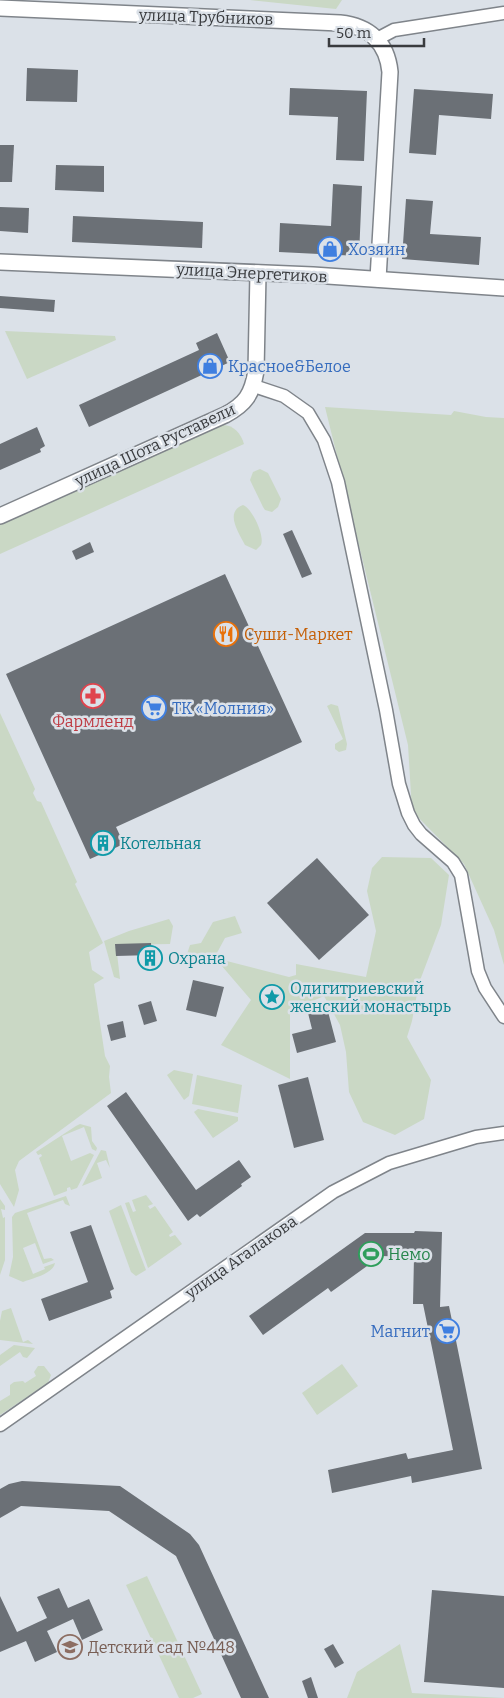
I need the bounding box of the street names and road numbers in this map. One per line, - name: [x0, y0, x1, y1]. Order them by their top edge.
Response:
- street label: улица Трубников: [137, 5, 274, 29]
- street label: улица Энергетиков: [175, 260, 328, 286]
- street label: улица Шота Руставели: [71, 399, 238, 491]
- street label: улица Агалакова: [181, 1211, 301, 1303]

